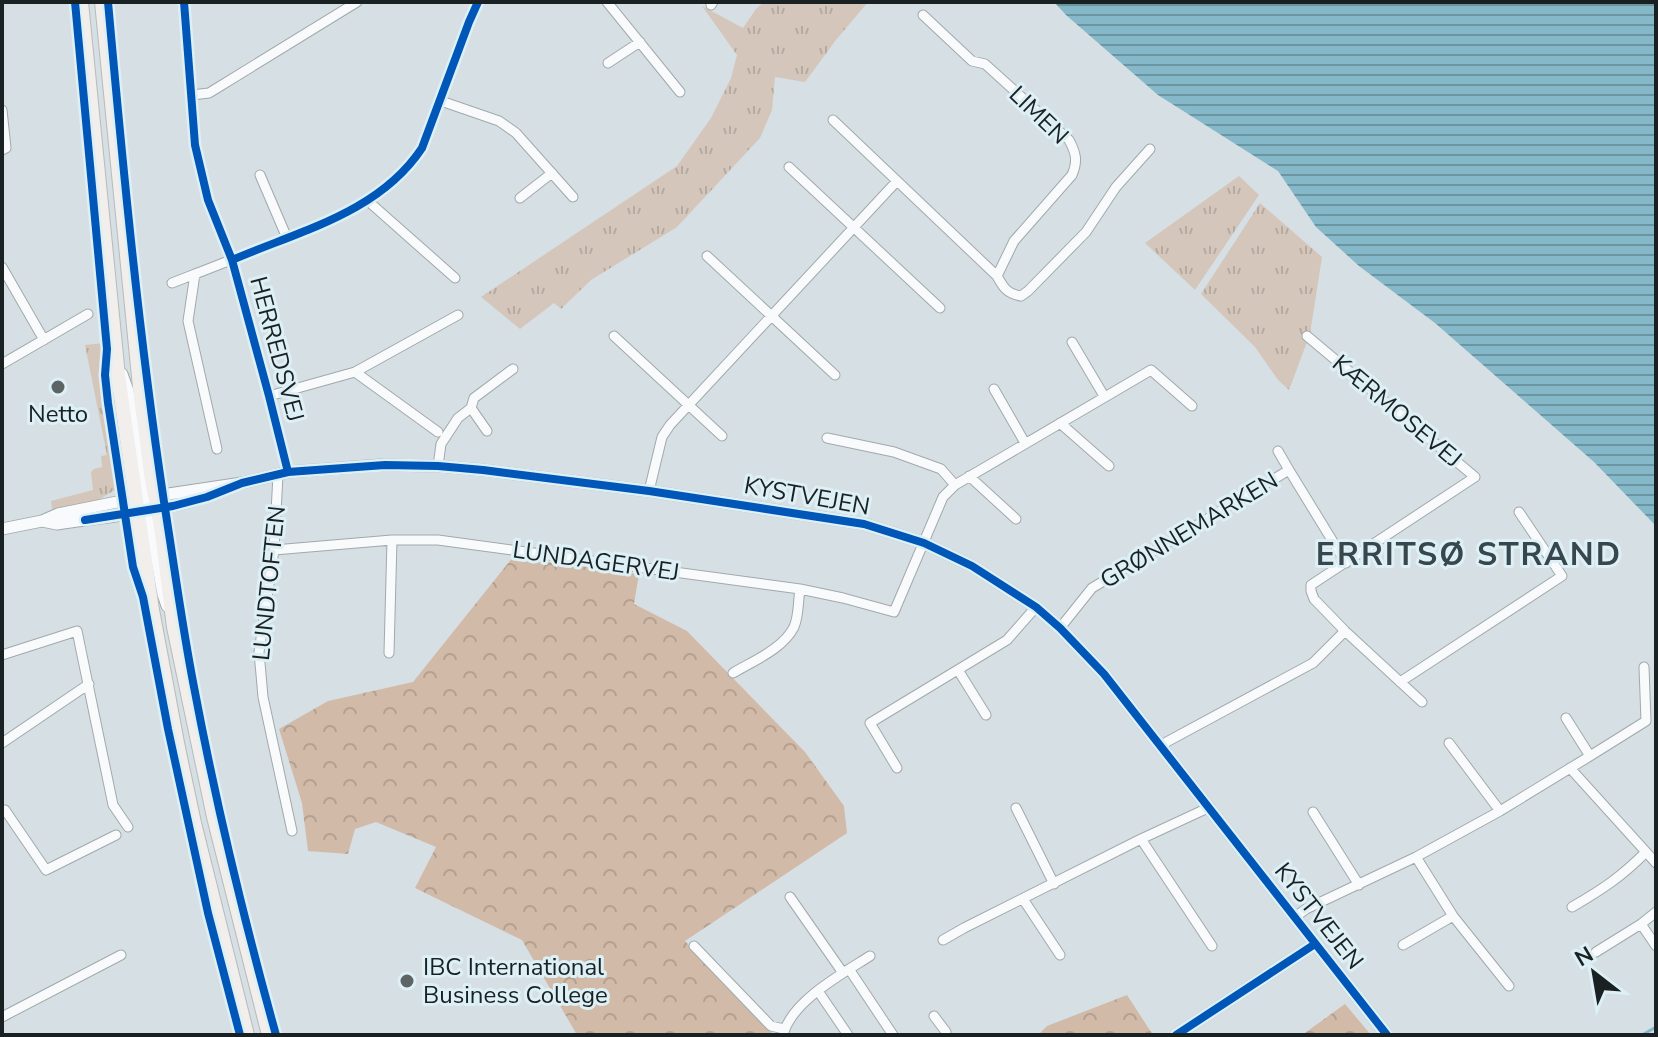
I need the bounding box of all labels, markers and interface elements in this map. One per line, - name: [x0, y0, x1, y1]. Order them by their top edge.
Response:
- street label: LIMEN: [1002, 79, 1076, 151]
- street label: HERREDSVEJ: [242, 273, 312, 425]
- street label: KÆRMOSEVEJ: [1325, 347, 1469, 475]
- marker: Netto: [49, 378, 67, 396]
- place label: Netto: [28, 398, 88, 430]
- street label: GRØNNEMARKEN: [1094, 464, 1284, 596]
- street label: KYSTVEJEN: [742, 469, 872, 523]
- street label: LUNDTOFTEN: [245, 504, 293, 662]
- street label: LUNDAGERVEJ: [511, 533, 681, 589]
- district label: ERRITSØ STRAND: [1316, 533, 1622, 576]
- street label: KYSTVEJEN: [1267, 856, 1371, 976]
- north arrow: [1554, 933, 1634, 1013]
- text: N: [1569, 940, 1599, 974]
- place label: IBC International Business College: [423, 951, 608, 1011]
- marker: IBC International Business College: [398, 972, 416, 990]

